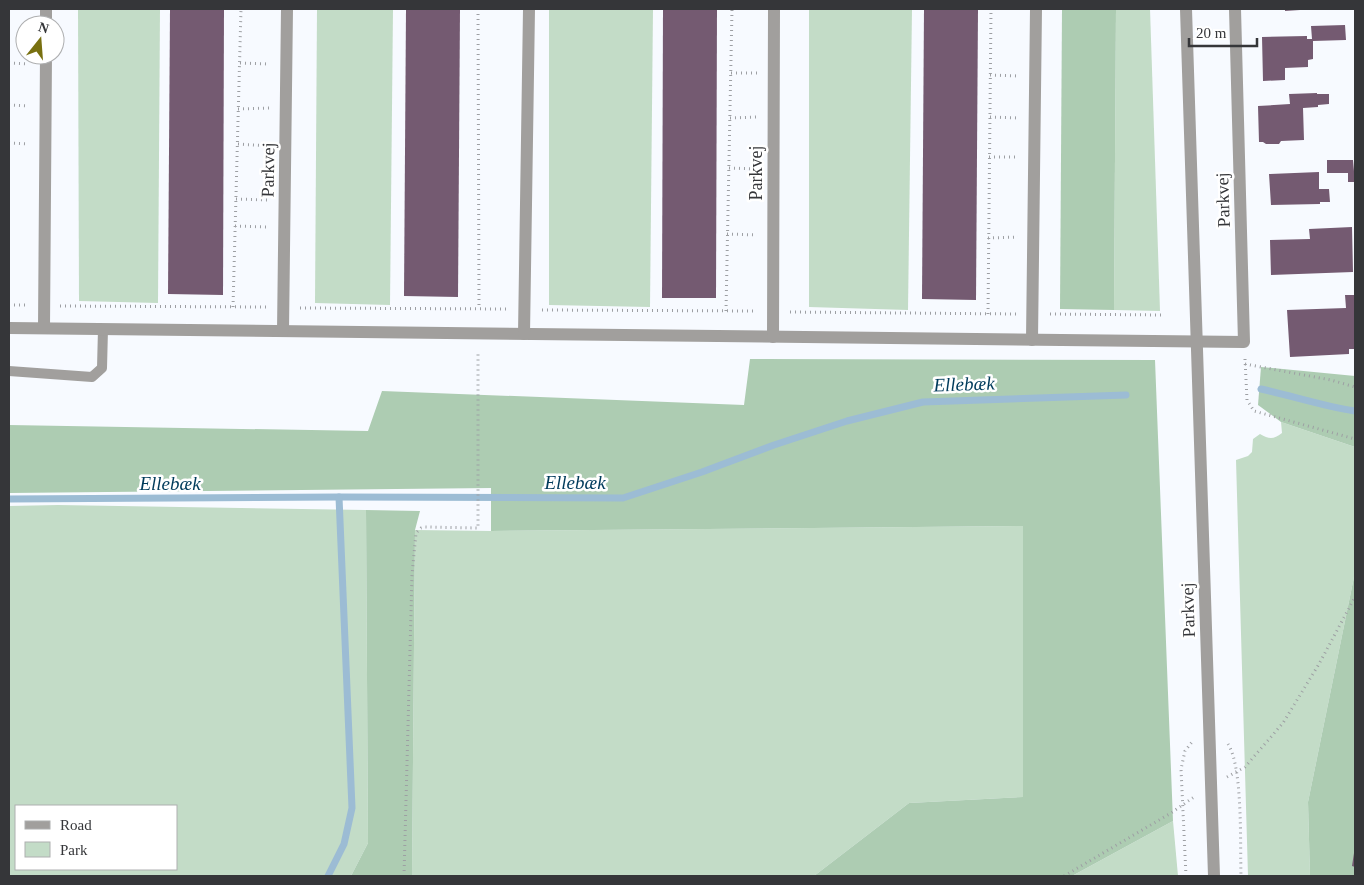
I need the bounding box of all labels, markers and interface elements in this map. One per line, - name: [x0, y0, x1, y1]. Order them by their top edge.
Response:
- north arrow: [15, 15, 65, 65]
- scale bar: [1189, 15, 1256, 47]
- text: N: [37, 19, 51, 37]
- text: 20 m: [1196, 25, 1227, 41]
- street label: Parkvej: [258, 142, 278, 198]
- street label: Parkvej: [746, 146, 766, 200]
- street label: Parkvej: [1212, 172, 1234, 228]
- water label: Ellebæk: [932, 372, 996, 396]
- water label: Ellebæk: [543, 472, 606, 493]
- water label: Ellebæk: [138, 473, 201, 494]
- street label: Parkvej: [1177, 582, 1199, 638]
- legend: [15, 805, 178, 870]
- text: Road: [60, 817, 92, 833]
- text: Park: [60, 842, 88, 858]

